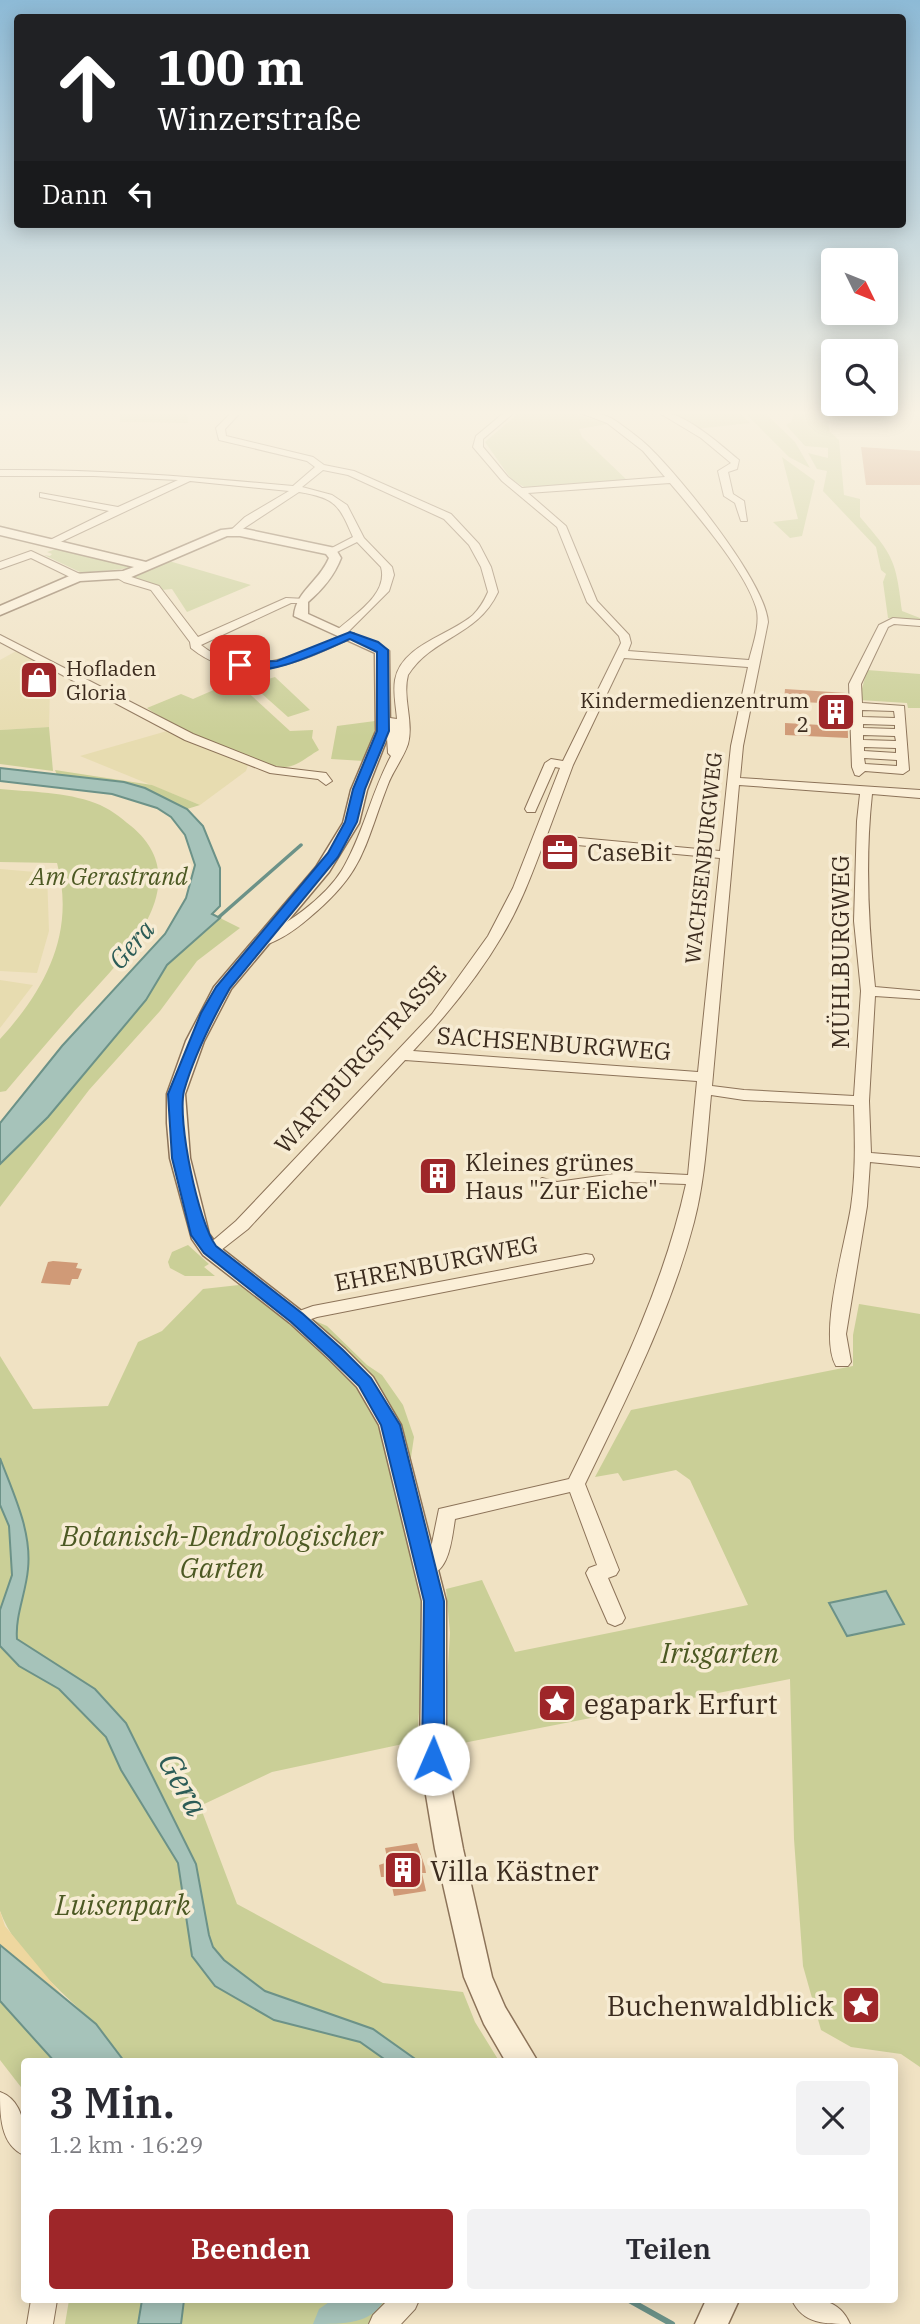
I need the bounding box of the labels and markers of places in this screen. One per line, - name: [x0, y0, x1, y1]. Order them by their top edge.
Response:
- pin: [210, 635, 270, 695]
- place label: Hofladen Gloria: [66, 654, 156, 706]
- shop icon: Hofladen Gloria: [18, 659, 60, 701]
- place label: Kindermedienzentrum 2: [580, 686, 809, 738]
- building icon: Kindermedienzentrum 2: [815, 691, 857, 733]
- office icon: CaseBit: [539, 831, 581, 873]
- place label: CaseBit: [587, 836, 672, 868]
- place label: Kleines grünes Haus "Zur Eiche": [465, 1146, 658, 1206]
- building icon: Kleines grünes Haus "Zur Eiche": [417, 1155, 459, 1197]
- place icon: egapark Erfurt: [536, 1682, 578, 1724]
- place label: egapark Erfurt: [584, 1685, 778, 1722]
- building icon: Villa Kästner: [382, 1849, 424, 1891]
- place label: Villa Kästner: [430, 1852, 599, 1889]
- place icon: Buchenwaldblick: [840, 1984, 882, 2026]
- place label: Buchenwaldblick: [607, 1987, 835, 2024]

